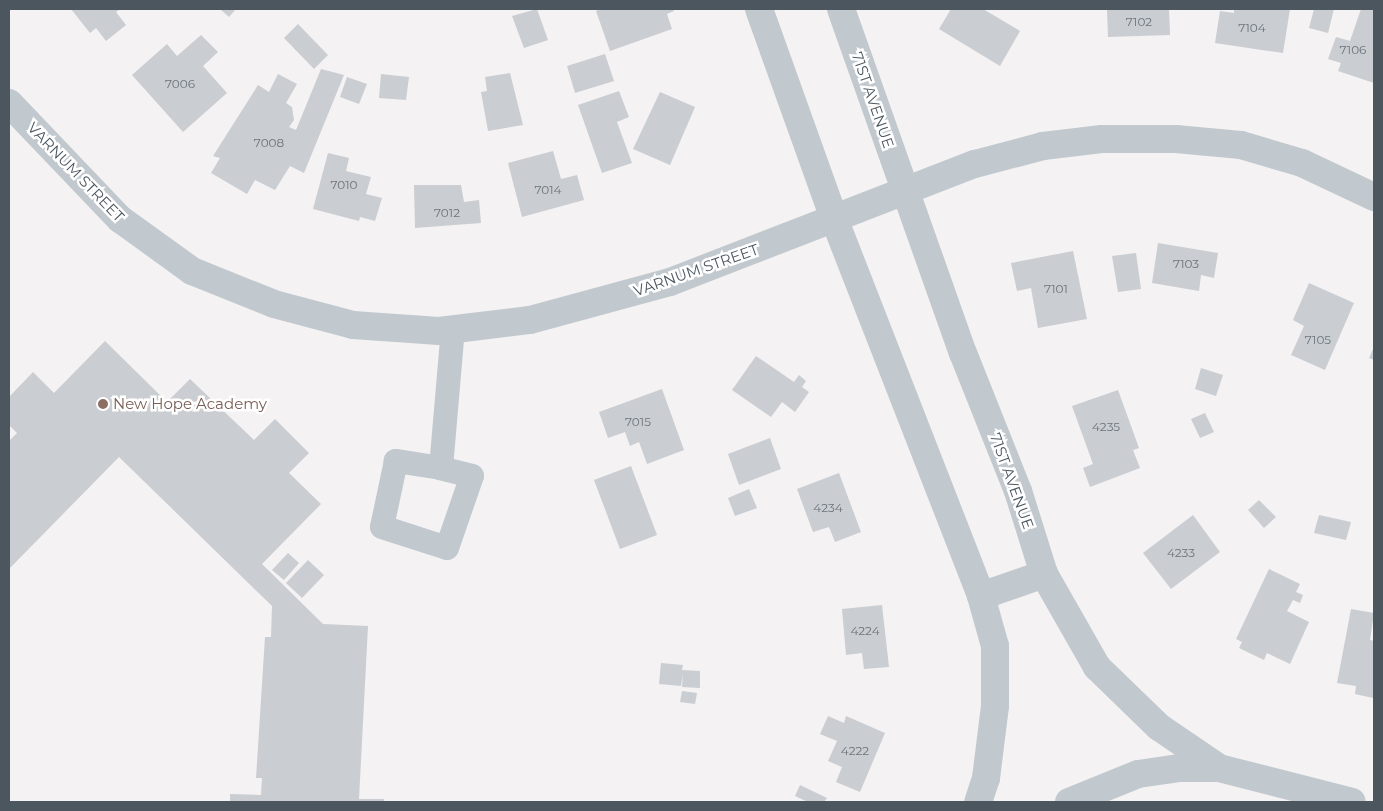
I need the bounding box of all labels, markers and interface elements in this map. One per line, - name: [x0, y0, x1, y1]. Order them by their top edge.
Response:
- house number: 7102: [1126, 15, 1152, 29]
- house number: 7104: [1238, 21, 1266, 35]
- house number: 7106: [1340, 43, 1366, 57]
- street label: 71ST AVENUE: [848, 50, 898, 150]
- house number: 7006: [165, 77, 195, 91]
- street label: VARNUM STREET: [24, 119, 128, 225]
- house number: 7008: [254, 136, 284, 150]
- house number: 7010: [330, 178, 358, 192]
- house number: 7014: [534, 183, 562, 197]
- house number: 7012: [434, 206, 460, 220]
- street label: VARNUM STREET: [631, 240, 761, 300]
- house number: 7103: [1173, 257, 1199, 271]
- house number: 7101: [1044, 282, 1068, 296]
- house number: 7105: [1305, 333, 1331, 347]
- place label: New Hope Academy: [113, 395, 267, 413]
- marker: New Hope Academy: [97, 398, 109, 410]
- house number: 7015: [625, 415, 651, 429]
- house number: 4235: [1092, 420, 1120, 434]
- street label: 71ST AVENUE: [986, 431, 1038, 531]
- house number: 4234: [813, 501, 843, 515]
- house number: 4233: [1167, 546, 1195, 560]
- house number: 4224: [850, 624, 880, 638]
- house number: 4222: [841, 744, 869, 758]

